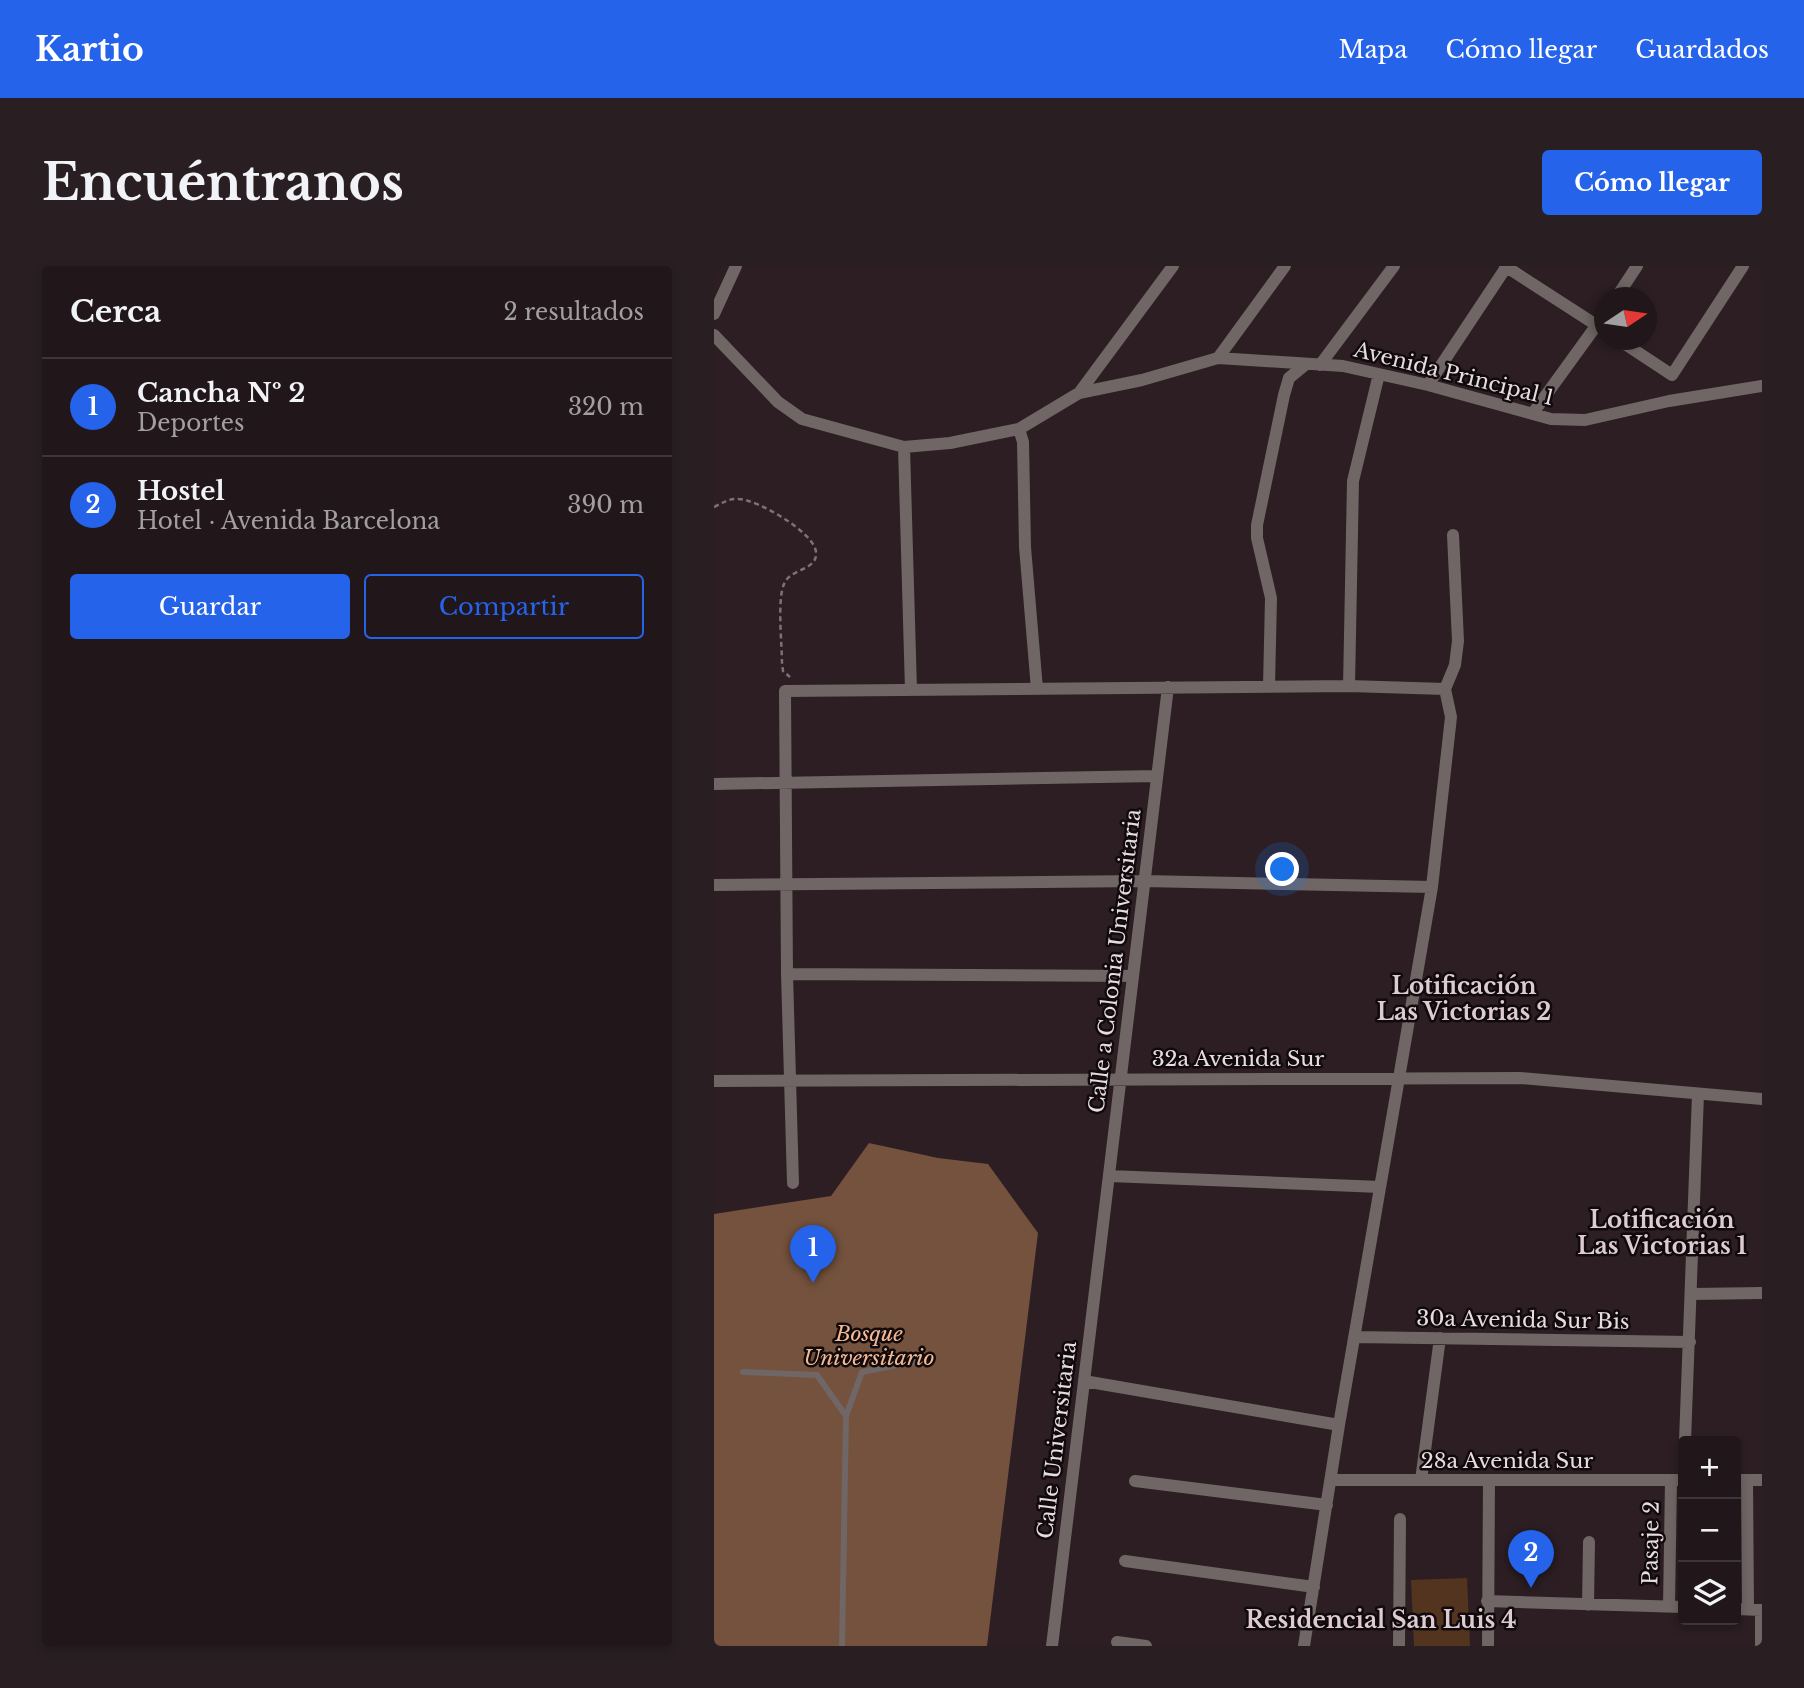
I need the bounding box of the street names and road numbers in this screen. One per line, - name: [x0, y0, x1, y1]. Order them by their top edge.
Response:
- street label: Avenida Principal 1: [1350, 336, 1557, 411]
- street label: Calle a Colonia Universitaria: [1083, 807, 1147, 1115]
- street label: 32a Avenida Sur: [1152, 1046, 1324, 1072]
- street label: 30a Avenida Sur Bis: [1416, 1305, 1630, 1335]
- street label: Calle Universitaria: [1032, 1340, 1082, 1540]
- street label: 28a Avenida Sur: [1421, 1448, 1593, 1474]
- street label: Pasaje 2: [1637, 1501, 1665, 1585]

